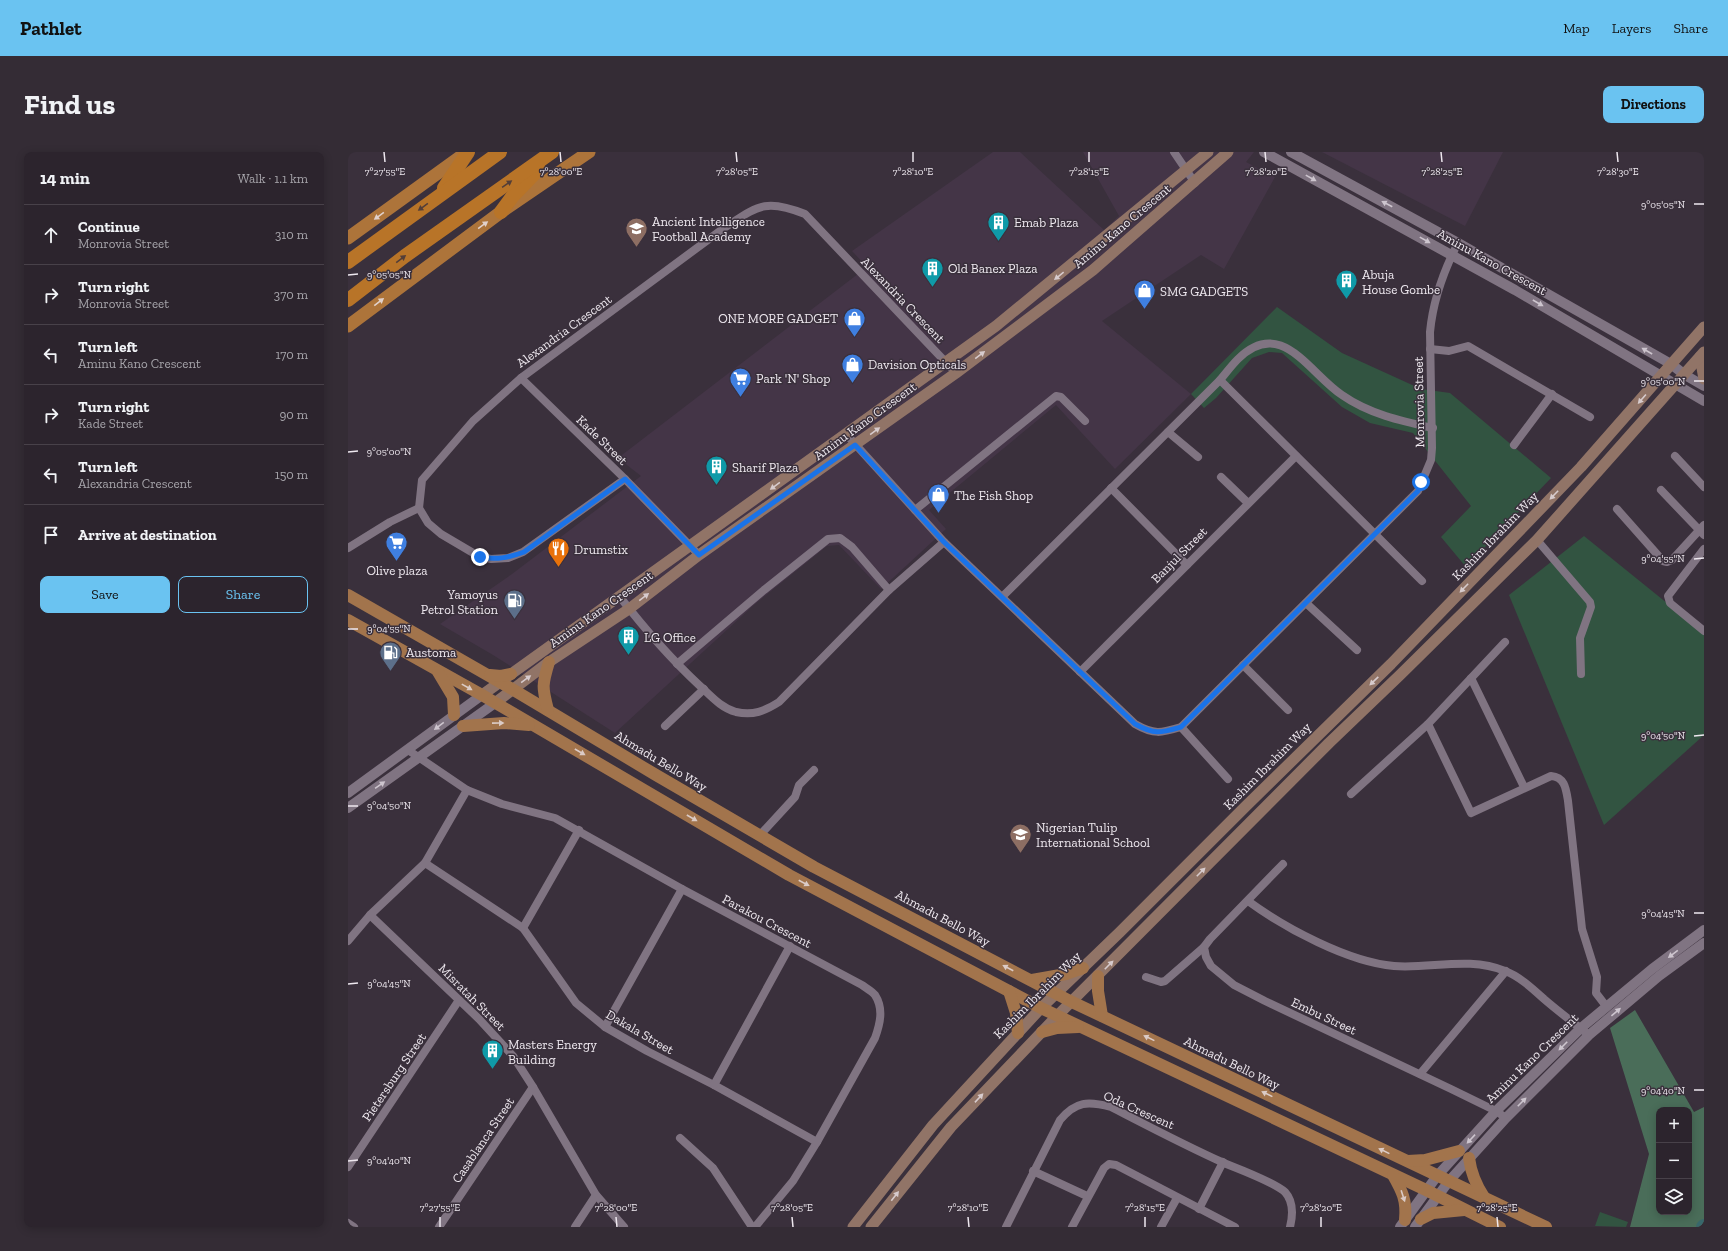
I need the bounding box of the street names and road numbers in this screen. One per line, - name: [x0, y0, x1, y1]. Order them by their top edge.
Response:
- street label: Aminu Kano Crescent: [1070, 181, 1174, 271]
- street label: Aminu Kano Crescent: [1435, 226, 1549, 298]
- street label: Alexandria Crescent: [858, 254, 948, 346]
- street label: Alexandria Crescent: [514, 291, 615, 371]
- street label: Monrovia Street: [1411, 356, 1427, 448]
- street label: Aminu Kano Crescent: [811, 379, 919, 463]
- street label: Kade Street: [573, 412, 631, 468]
- street label: Kashim Ibrahim Way: [1449, 488, 1541, 583]
- street label: Banjul Street: [1148, 524, 1211, 587]
- street label: Aminu Kano Crescent: [546, 568, 656, 650]
- street label: Kashim Ibrahim Way: [1220, 719, 1314, 813]
- street label: Ahmadu Bello Way: [612, 728, 710, 795]
- street label: Ahmadu Bello Way: [893, 887, 993, 949]
- street label: Parakou Crescent: [720, 891, 814, 951]
- street label: Kashim Ibrahim Way: [990, 948, 1084, 1042]
- street label: Misratah Street: [436, 961, 509, 1034]
- street label: Embu Street: [1289, 994, 1359, 1038]
- street label: Dakala Street: [604, 1007, 677, 1057]
- street label: Aminu Kano Crescent: [1483, 1010, 1581, 1106]
- street label: Pietersburg Street: [359, 1030, 429, 1124]
- street label: Ahmadu Bello Way: [1182, 1033, 1283, 1093]
- street label: Oda Crescent: [1101, 1088, 1177, 1132]
- street label: Casablanca Street: [449, 1094, 517, 1186]

